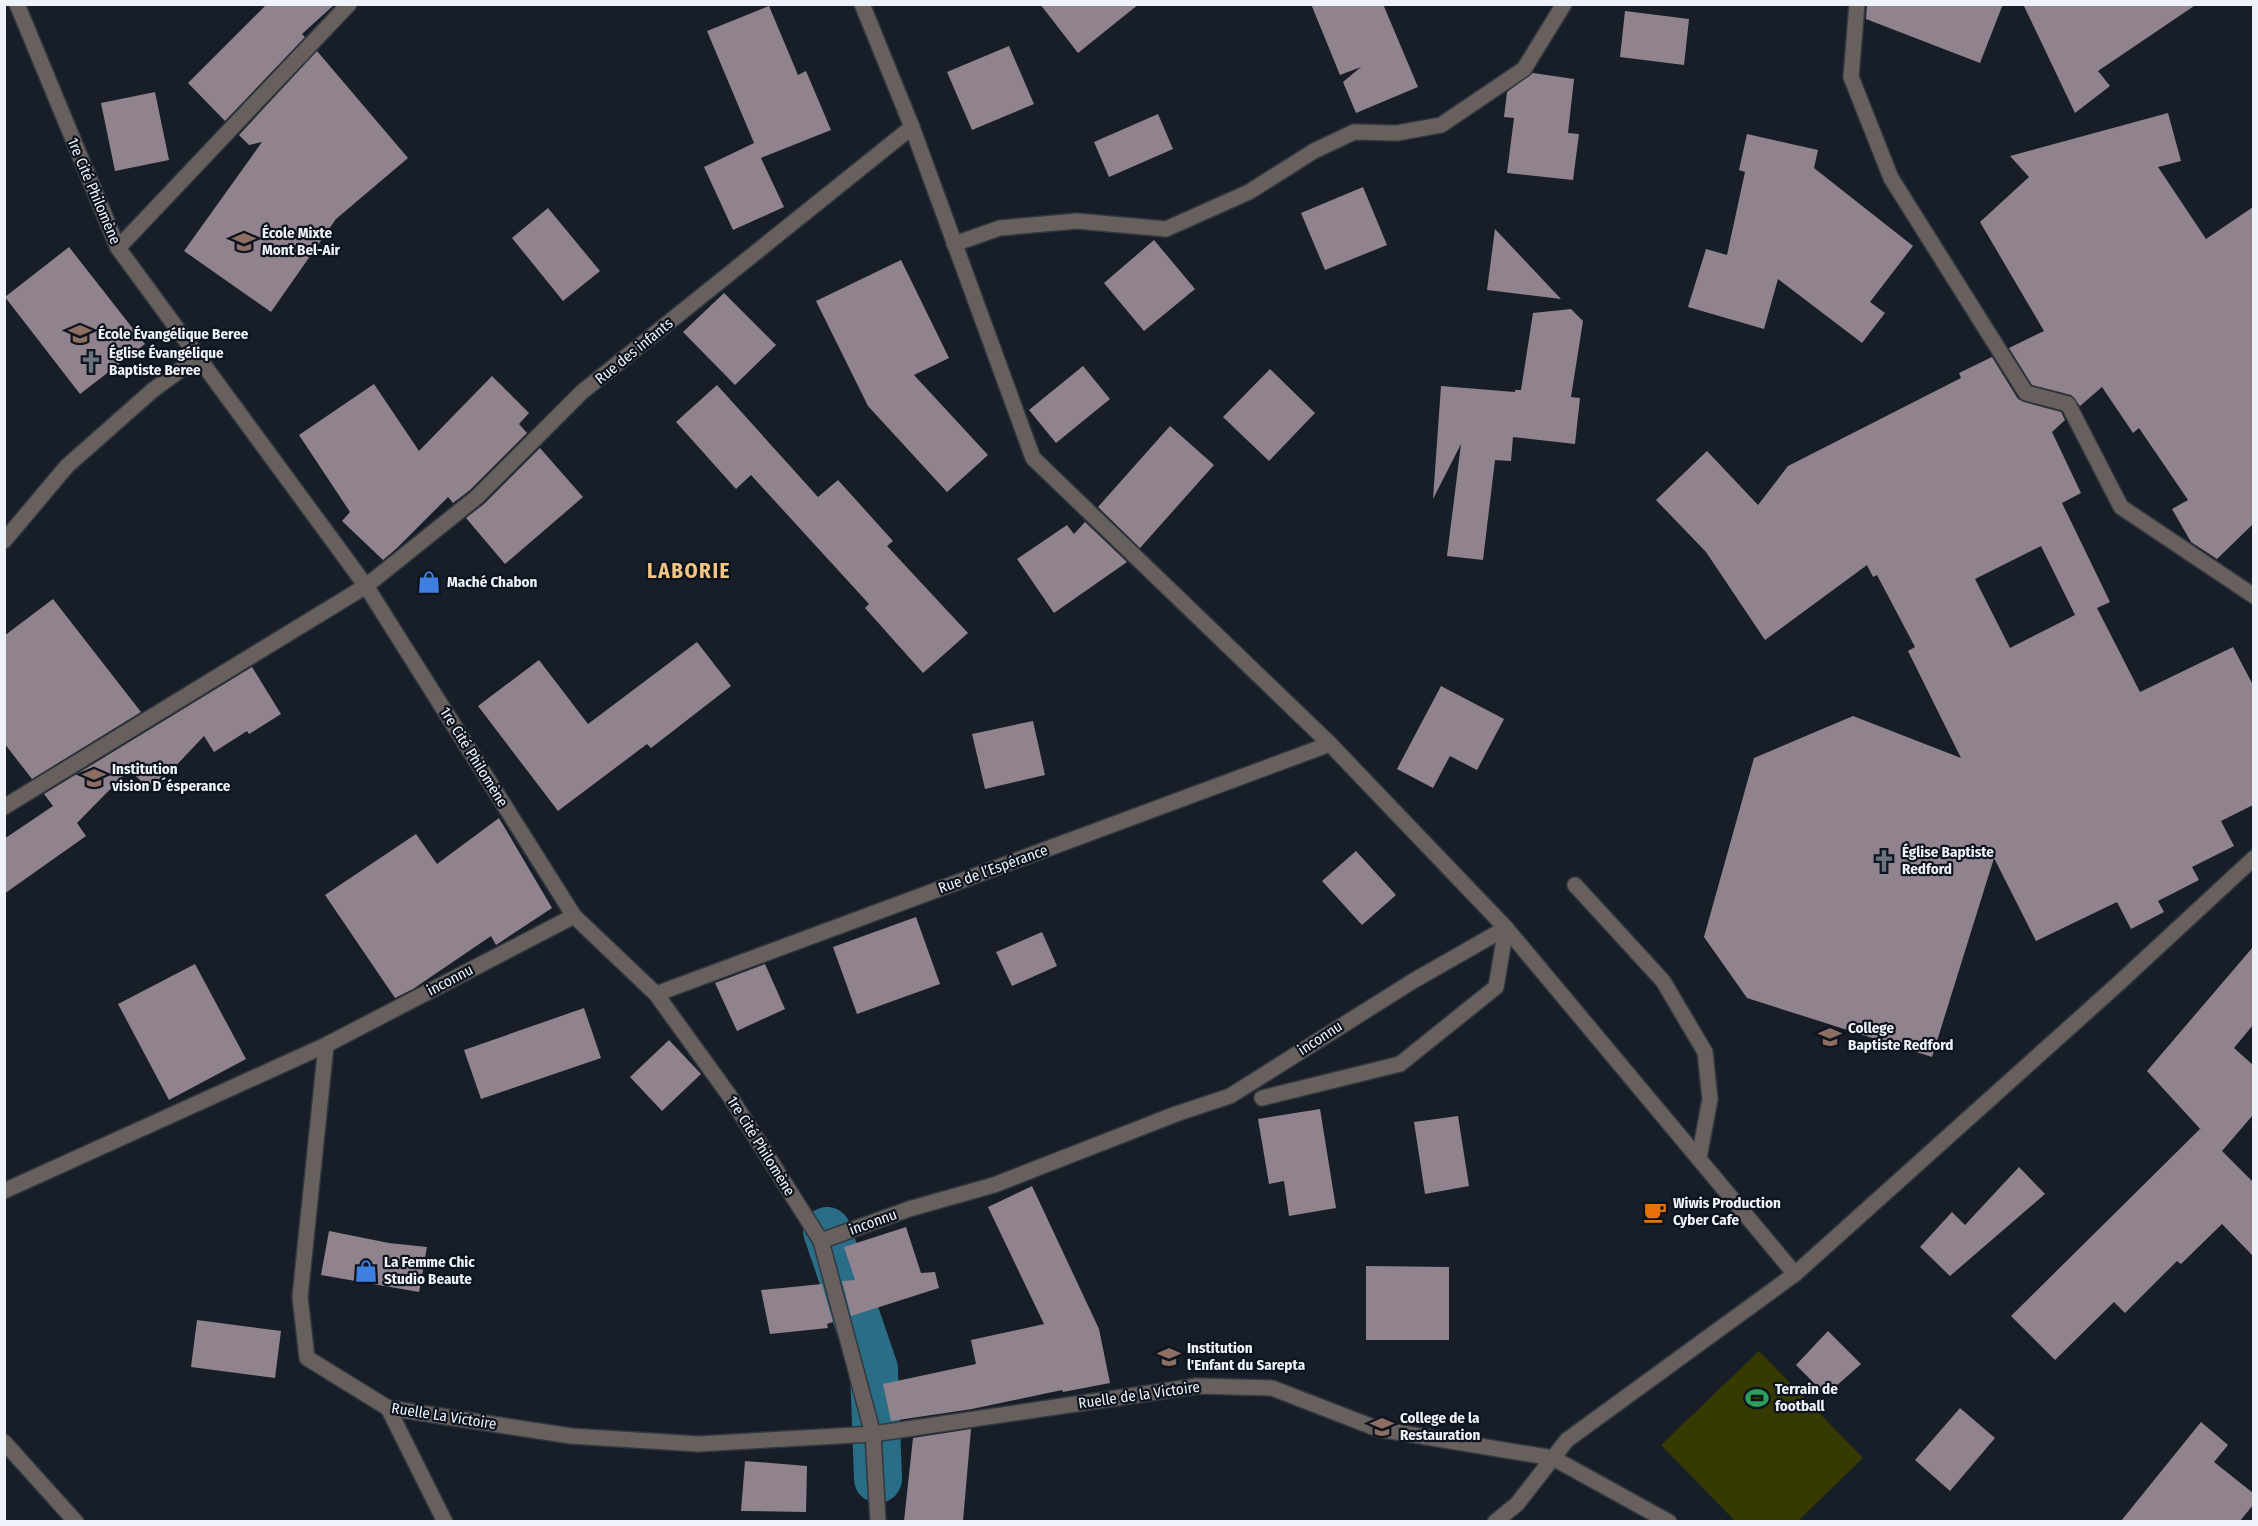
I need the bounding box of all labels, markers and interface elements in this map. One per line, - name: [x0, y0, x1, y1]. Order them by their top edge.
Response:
- street label: 1re Cité Philomène: [63, 135, 125, 247]
- place label: École Mixte Mont Bel-Air: [262, 224, 341, 259]
- school or university icon: École Mixte Mont Bel-Air: [231, 229, 257, 255]
- street label: Rue des infants: [591, 314, 677, 388]
- school or university icon: École Évangélique Beree: [67, 321, 93, 347]
- place label: École Évangélique Beree: [98, 325, 249, 343]
- place label: Église Évangélique Baptiste Beree: [109, 344, 224, 379]
- church icon: Église Évangélique Baptiste Beree: [78, 349, 104, 375]
- district label: LABORIE: [647, 558, 731, 584]
- shop icon: Maché Chabon: [416, 569, 442, 595]
- place label: Maché Chabon: [447, 573, 538, 591]
- street label: 1re Cité Philomène: [436, 704, 512, 810]
- place label: Institution vision D´ésperance: [111, 760, 231, 795]
- school or university icon: Institution vision D´ésperance: [81, 765, 107, 791]
- street label: Rue de l’Espérance: [936, 841, 1050, 897]
- place label: Église Baptiste Redford: [1902, 843, 1994, 878]
- church icon: Église Baptiste Redford: [1871, 848, 1897, 874]
- street label: inconnu: [424, 960, 476, 1000]
- street label: inconnu: [1294, 1017, 1346, 1059]
- place label: College Baptiste Redford: [1848, 1019, 1953, 1054]
- school or university icon: College Baptiste Redford: [1817, 1024, 1843, 1050]
- street label: 1re Cité Philomène: [723, 1093, 799, 1199]
- place label: Wiwis Production Cyber Cafe: [1673, 1194, 1781, 1229]
- cafe icon: Wiwis Production Cyber Cafe: [1642, 1199, 1668, 1225]
- street label: inconnu: [847, 1205, 899, 1239]
- place label: La Femme Chic Studio Beaute: [384, 1253, 475, 1288]
- shop icon: La Femme Chic Studio Beaute: [353, 1258, 379, 1284]
- place label: Institution l'Enfant du Sarepta: [1187, 1339, 1306, 1374]
- school or university icon: Institution l'Enfant du Sarepta: [1156, 1344, 1182, 1370]
- street label: Ruelle de la Victoire: [1077, 1378, 1201, 1412]
- place label: Terrain de football: [1775, 1380, 1838, 1415]
- sports icon: Terrain de football: [1744, 1385, 1770, 1411]
- street label: Ruelle La Victoire: [390, 1399, 498, 1433]
- place label: College de la Restauration: [1400, 1409, 1480, 1444]
- school or university icon: College de la Restauration: [1369, 1414, 1395, 1440]

